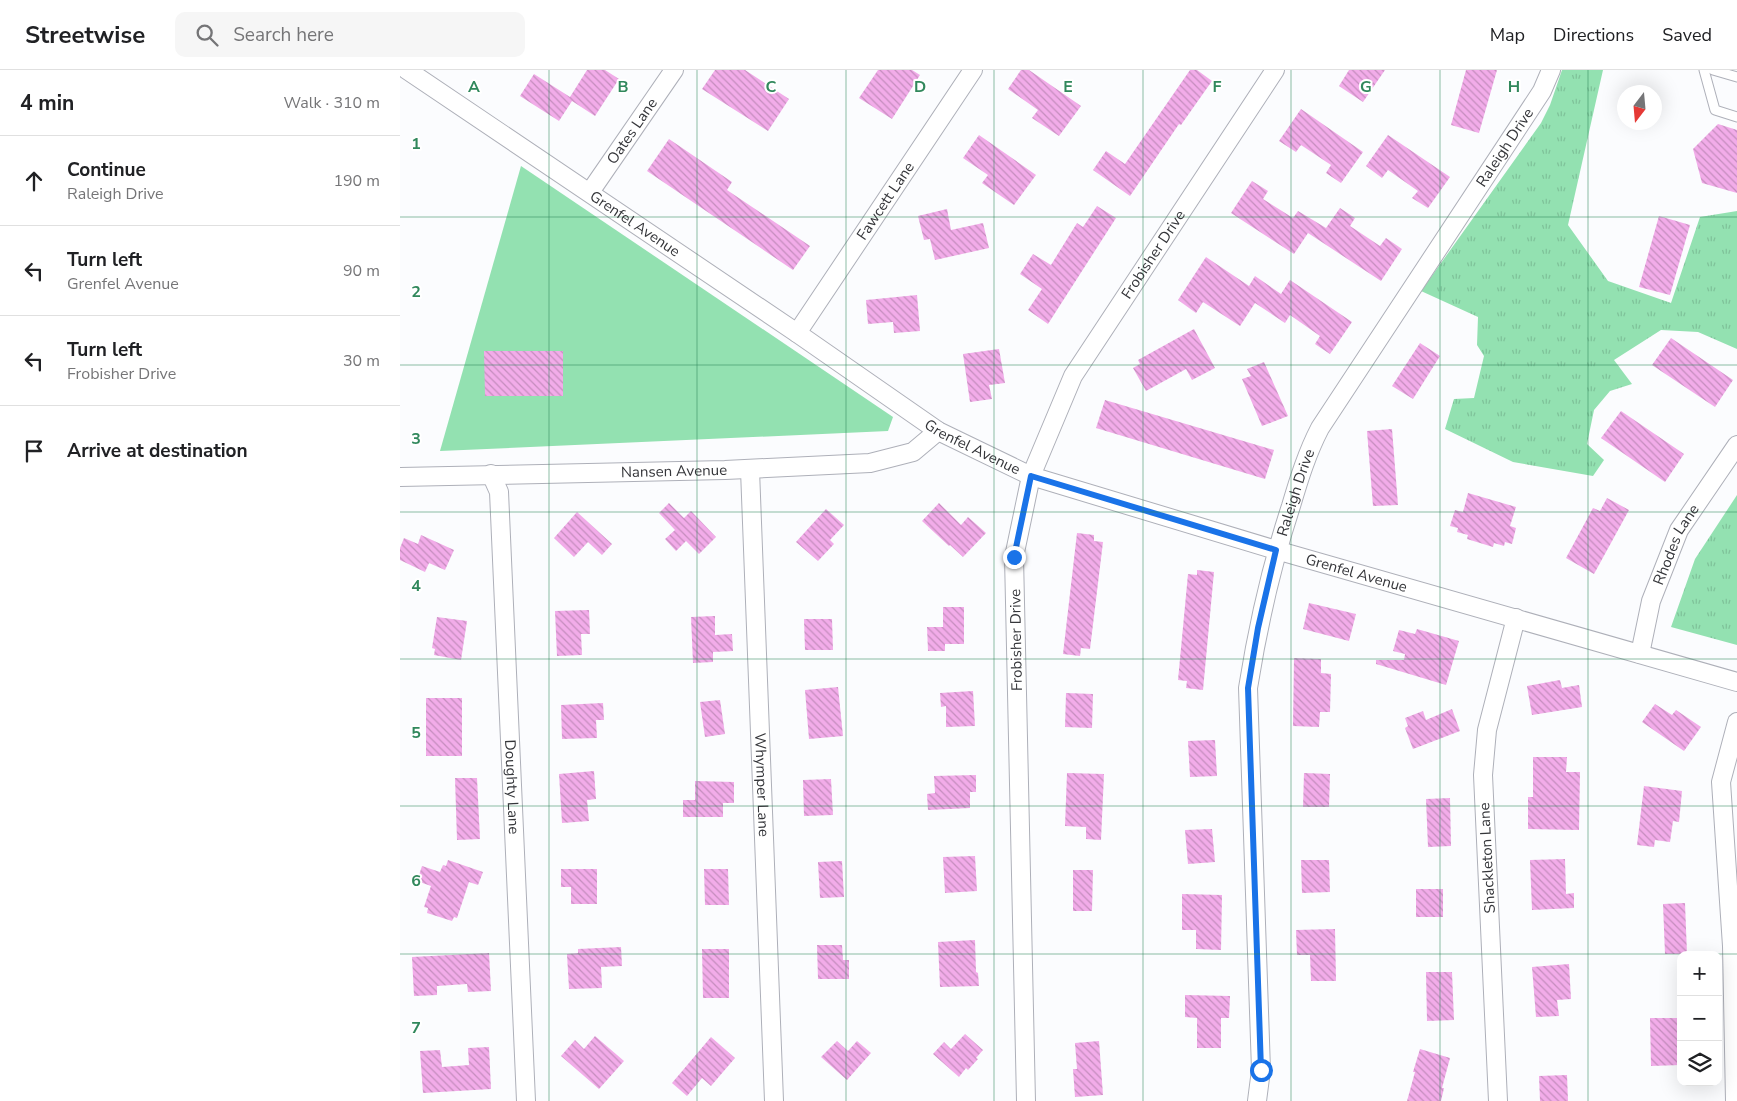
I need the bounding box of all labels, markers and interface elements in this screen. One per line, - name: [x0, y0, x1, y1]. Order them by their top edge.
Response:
- search box: [175, 12, 525, 57]
- text: Streetwise: [25, 19, 145, 51]
- icon: search: [193, 21, 221, 49]
- text: Search here: [233, 22, 334, 48]
- text: Map: [1490, 23, 1525, 47]
- text: Directions: [1553, 23, 1634, 47]
- text: Saved: [1662, 23, 1712, 47]
- text: A: [468, 76, 480, 98]
- text: B: [617, 76, 629, 98]
- text: C: [766, 76, 777, 98]
- text: D: [914, 76, 926, 98]
- text: E: [1063, 76, 1073, 98]
- text: F: [1213, 76, 1222, 98]
- text: G: [1360, 76, 1372, 98]
- text: H: [1508, 76, 1520, 98]
- north arrow: [1617, 85, 1662, 130]
- text: 4 min: [20, 89, 74, 117]
- text: Walk · 310 m: [284, 92, 380, 114]
- street label: Oates Lane: [602, 94, 662, 168]
- street label: Raleigh Drive: [1472, 104, 1538, 191]
- text: 1: [411, 133, 421, 155]
- text: Continue: [67, 157, 146, 183]
- street label: Fawcett Lane: [852, 158, 919, 244]
- icon: ahead: [20, 167, 48, 195]
- text: 190 m: [333, 170, 380, 192]
- text: Raleigh Drive: [67, 183, 164, 205]
- street label: Grenfel Avenue: [586, 186, 684, 261]
- street label: Frobisher Drive: [1117, 206, 1190, 303]
- text: Turn left: [67, 247, 142, 273]
- icon: left: [20, 257, 48, 285]
- text: 90 m: [343, 260, 380, 282]
- text: Grenfel Avenue: [67, 273, 179, 295]
- text: 2: [411, 281, 421, 303]
- text: Turn left: [67, 337, 142, 363]
- icon: left: [20, 347, 48, 375]
- text: 30 m: [343, 350, 380, 372]
- text: Frobisher Drive: [67, 363, 176, 385]
- street label: Grenfel Avenue: [920, 414, 1024, 479]
- text: 3: [411, 428, 421, 450]
- icon: arrive: [20, 437, 48, 465]
- text: Arrive at destination: [67, 438, 248, 464]
- street label: Raleigh Drive: [1272, 446, 1319, 539]
- street label: Nansen Avenue: [621, 460, 727, 482]
- street label: Rhodes Lane: [1648, 500, 1704, 588]
- route end: [1003, 546, 1026, 569]
- street label: Grenfel Avenue: [1303, 549, 1410, 597]
- text: 4: [411, 575, 421, 597]
- street label: Frobisher Drive: [1005, 589, 1027, 691]
- text: 5: [411, 722, 421, 744]
- street label: Whymper Lane: [750, 732, 774, 837]
- street label: Doughty Lane: [500, 739, 524, 835]
- street label: Shackleton Lane: [1474, 802, 1500, 914]
- text: 6: [411, 870, 421, 892]
- map controls: [1677, 951, 1722, 1086]
- button: +: [1677, 951, 1722, 996]
- button: −: [1677, 996, 1722, 1041]
- text: 7: [411, 1017, 421, 1039]
- button: layers: [1677, 1041, 1722, 1086]
- route start: [1250, 1059, 1273, 1082]

